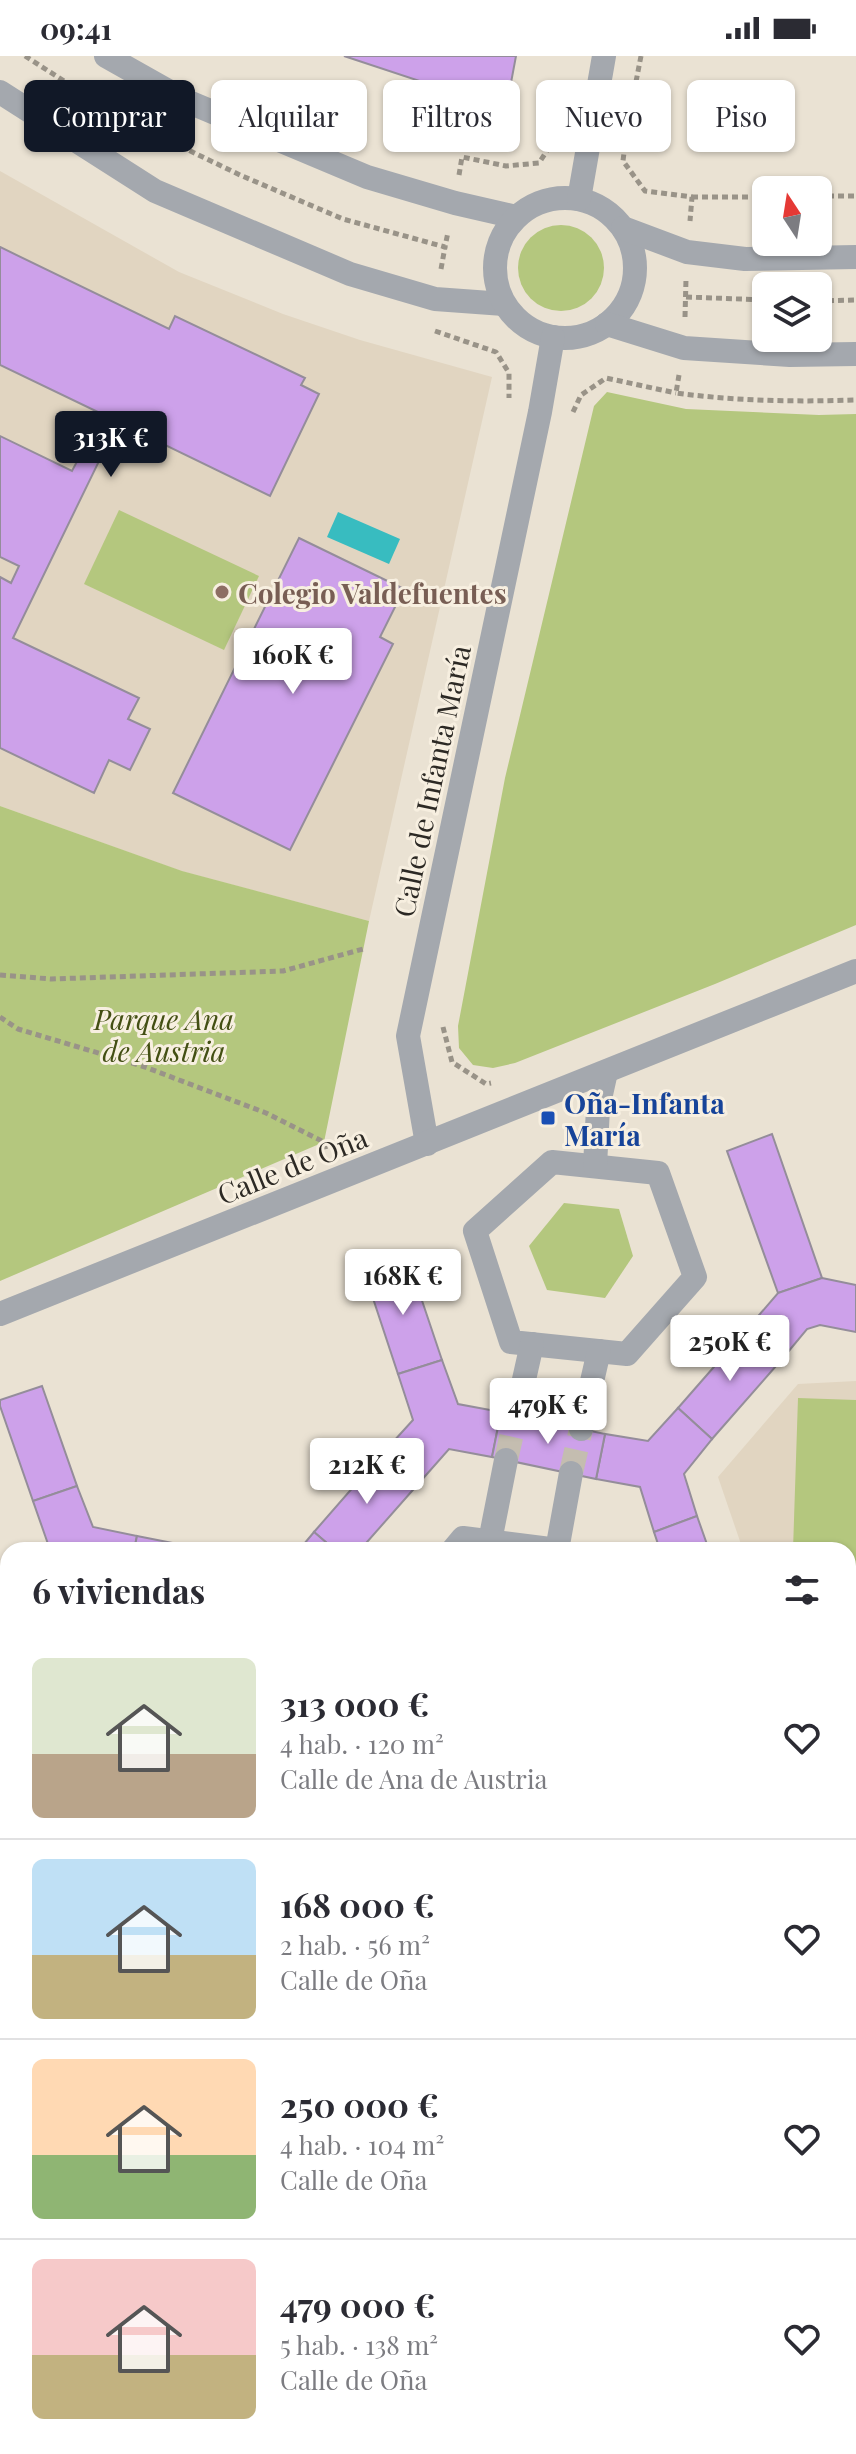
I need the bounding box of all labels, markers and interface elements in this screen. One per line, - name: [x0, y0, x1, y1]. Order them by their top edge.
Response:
- text: 09:41: [40, 8, 112, 48]
- chip: Comprar: [24, 80, 195, 152]
- chip: Alquilar: [211, 80, 367, 152]
- chip: Filtros: [383, 80, 520, 152]
- chip: Nuevo: [536, 80, 671, 152]
- chip: Piso: [687, 80, 795, 152]
- north arrow: [752, 176, 832, 256]
- map controls: [752, 176, 832, 352]
- button: layers: [752, 272, 832, 352]
- pin: 313K €: [46, 411, 176, 479]
- text: 313K €: [73, 419, 149, 454]
- place label: Colegio Valdefuentes: [238, 574, 507, 611]
- marker: Colegio Valdefuentes: [213, 583, 231, 601]
- pin: 160K €: [228, 628, 358, 696]
- text: 160K €: [252, 636, 334, 671]
- street label: Calle de Infanta María: [384, 642, 478, 920]
- park label: Parque Ana de Austria: [93, 1000, 234, 1069]
- place label: Oña-Infanta María: [564, 1084, 725, 1153]
- marker: Oña-Infanta María: [539, 1109, 557, 1127]
- street label: Calle de Oña: [211, 1118, 373, 1212]
- pin: 168K €: [338, 1249, 468, 1317]
- text: 168K €: [363, 1257, 443, 1292]
- pin: 250K €: [665, 1315, 795, 1383]
- text: 250K €: [688, 1323, 772, 1358]
- pin: 479K €: [483, 1378, 613, 1446]
- text: 479K €: [508, 1386, 588, 1421]
- pin: 212K €: [302, 1438, 432, 1506]
- text: 212K €: [328, 1446, 406, 1481]
- text: 6 viviendas: [32, 1567, 205, 1613]
- icon: filters: [780, 1568, 824, 1612]
- text: 313 000 €: [280, 1680, 429, 1726]
- icon: home: [96, 1690, 192, 1786]
- icon: heart: [780, 1716, 824, 1760]
- text: 4 hab. · 120 m²: [280, 1726, 444, 1761]
- text: Calle de Ana de Austria: [280, 1761, 547, 1796]
- text: 168 000 €: [280, 1881, 435, 1927]
- icon: home: [96, 1891, 192, 1987]
- icon: heart: [780, 1917, 824, 1961]
- text: 2 hab. · 56 m²: [280, 1927, 430, 1962]
- text: Calle de Oña: [280, 1962, 428, 1997]
- text: 250 000 €: [280, 2081, 439, 2127]
- icon: home: [96, 2091, 192, 2187]
- icon: heart: [780, 2117, 824, 2161]
- text: 4 hab. · 104 m²: [280, 2127, 444, 2162]
- text: Calle de Oña: [280, 2162, 428, 2197]
- text: 479 000 €: [280, 2281, 435, 2327]
- icon: home: [96, 2291, 192, 2387]
- icon: heart: [780, 2317, 824, 2361]
- text: 5 hab. · 138 m²: [280, 2327, 438, 2362]
- text: Calle de Oña: [280, 2362, 428, 2397]

